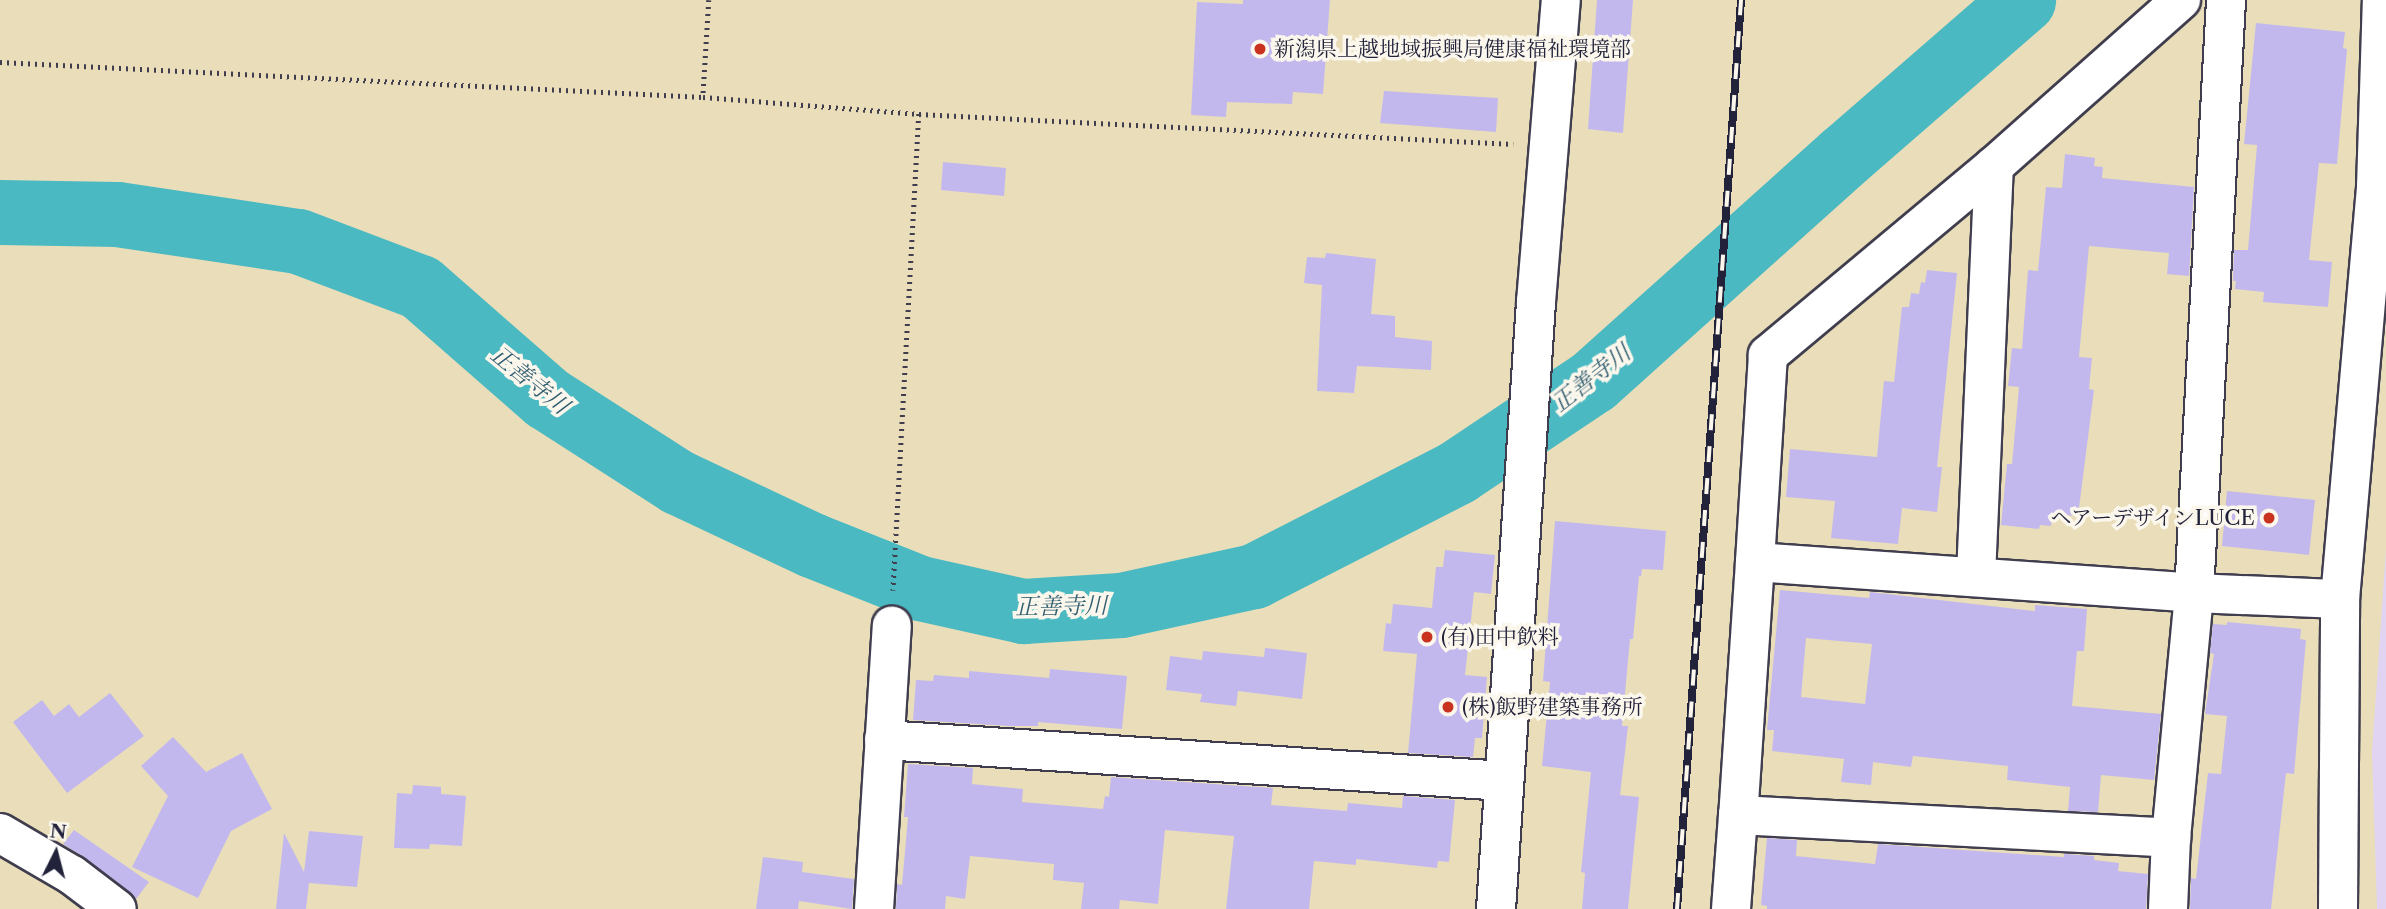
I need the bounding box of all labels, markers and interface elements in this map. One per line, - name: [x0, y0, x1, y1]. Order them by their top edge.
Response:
- place label: 新潟県上越地域振興局健康福祉環境部: [1274, 36, 1631, 62]
- marker: 新潟県上越地域振興局健康福祉環境部: [1252, 41, 1268, 57]
- water label: 正善寺川: [1546, 339, 1636, 417]
- water label: 正善寺川: [486, 340, 574, 420]
- place label: ヘアーデザインLUCE: [2048, 505, 2255, 531]
- marker: ヘアーデザインLUCE: [2261, 510, 2277, 526]
- water label: 正善寺川: [1015, 591, 1107, 621]
- place label: (有)田中飲料: [1441, 624, 1559, 650]
- marker: (有)田中飲料: [1419, 629, 1435, 645]
- place label: (株)飯野建築事務所: [1462, 694, 1643, 720]
- marker: (株)飯野建築事務所: [1440, 699, 1456, 715]
- north arrow: [21, 818, 91, 888]
- text: N: [49, 819, 68, 844]

